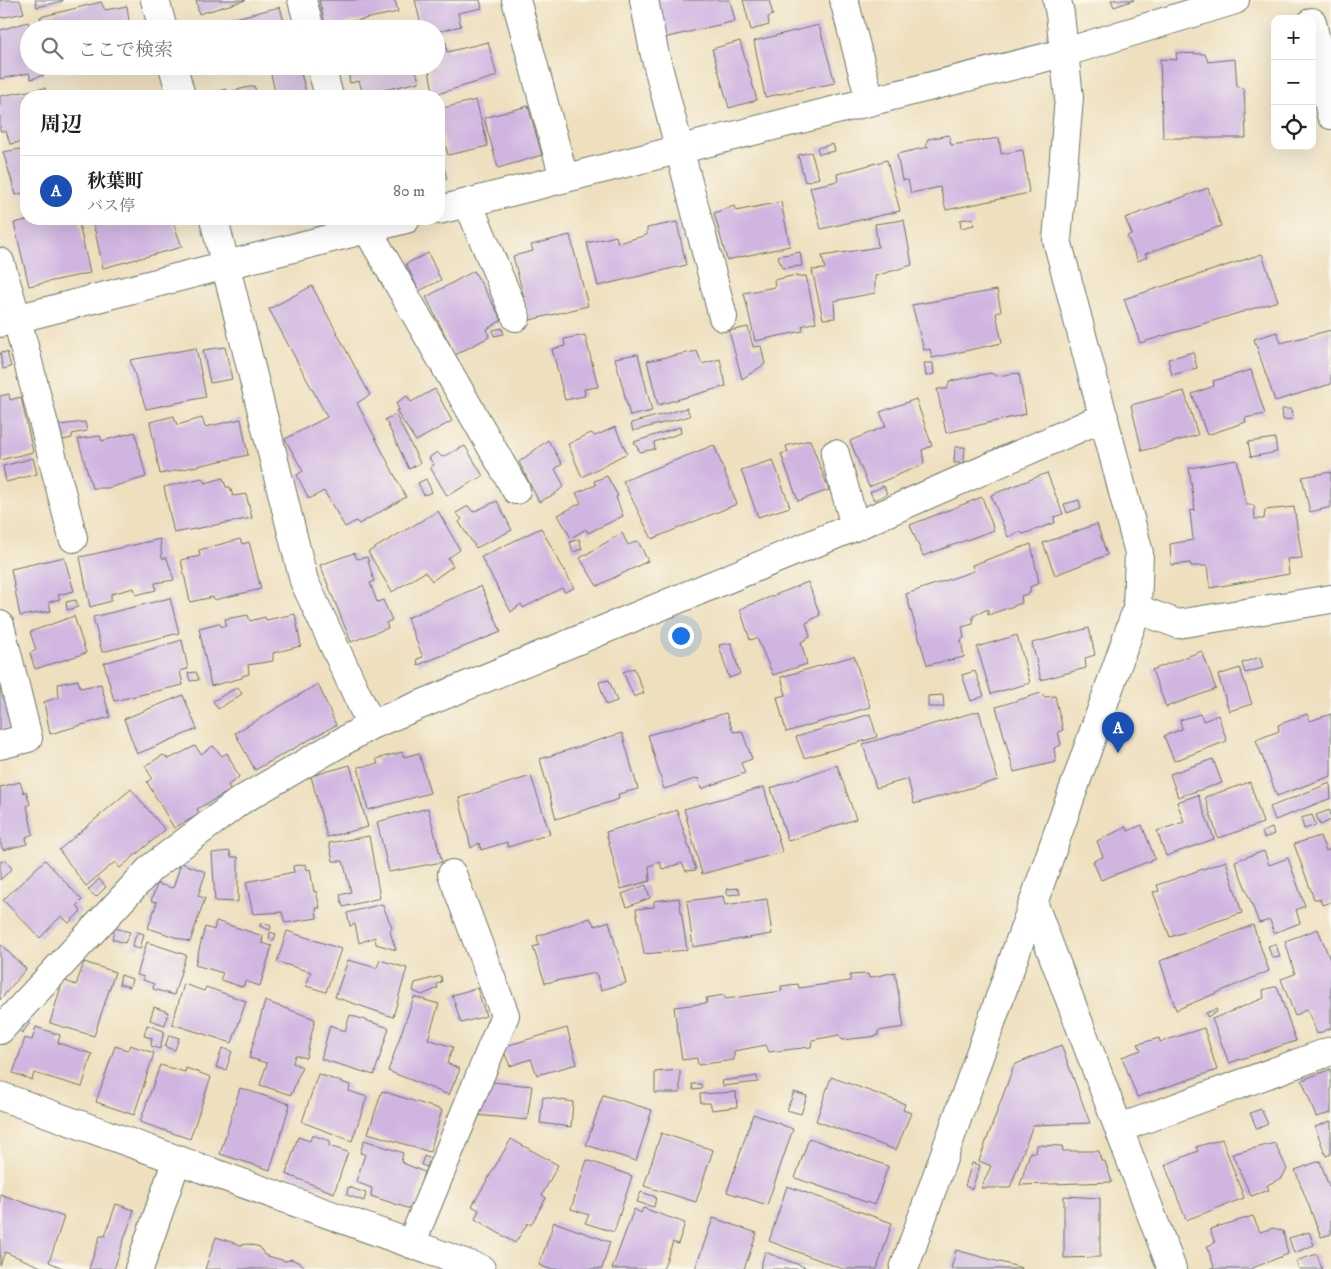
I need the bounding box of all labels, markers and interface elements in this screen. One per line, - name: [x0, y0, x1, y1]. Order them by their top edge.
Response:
- map controls: [1271, 15, 1316, 150]
- button: +: [1271, 15, 1316, 60]
- search box: [20, 20, 445, 75]
- icon: search: [38, 34, 66, 62]
- text: ここで検索: [78, 39, 173, 62]
- button: −: [1271, 60, 1316, 105]
- button: locate: [1271, 105, 1316, 150]
- text: 周辺: [40, 112, 82, 138]
- text: 秋葉町: [87, 170, 144, 193]
- text: A: [51, 181, 61, 201]
- text: 80 m: [393, 181, 425, 201]
- text: バス停: [87, 196, 135, 216]
- your location: [668, 623, 694, 649]
- pin: A: [1102, 712, 1134, 753]

